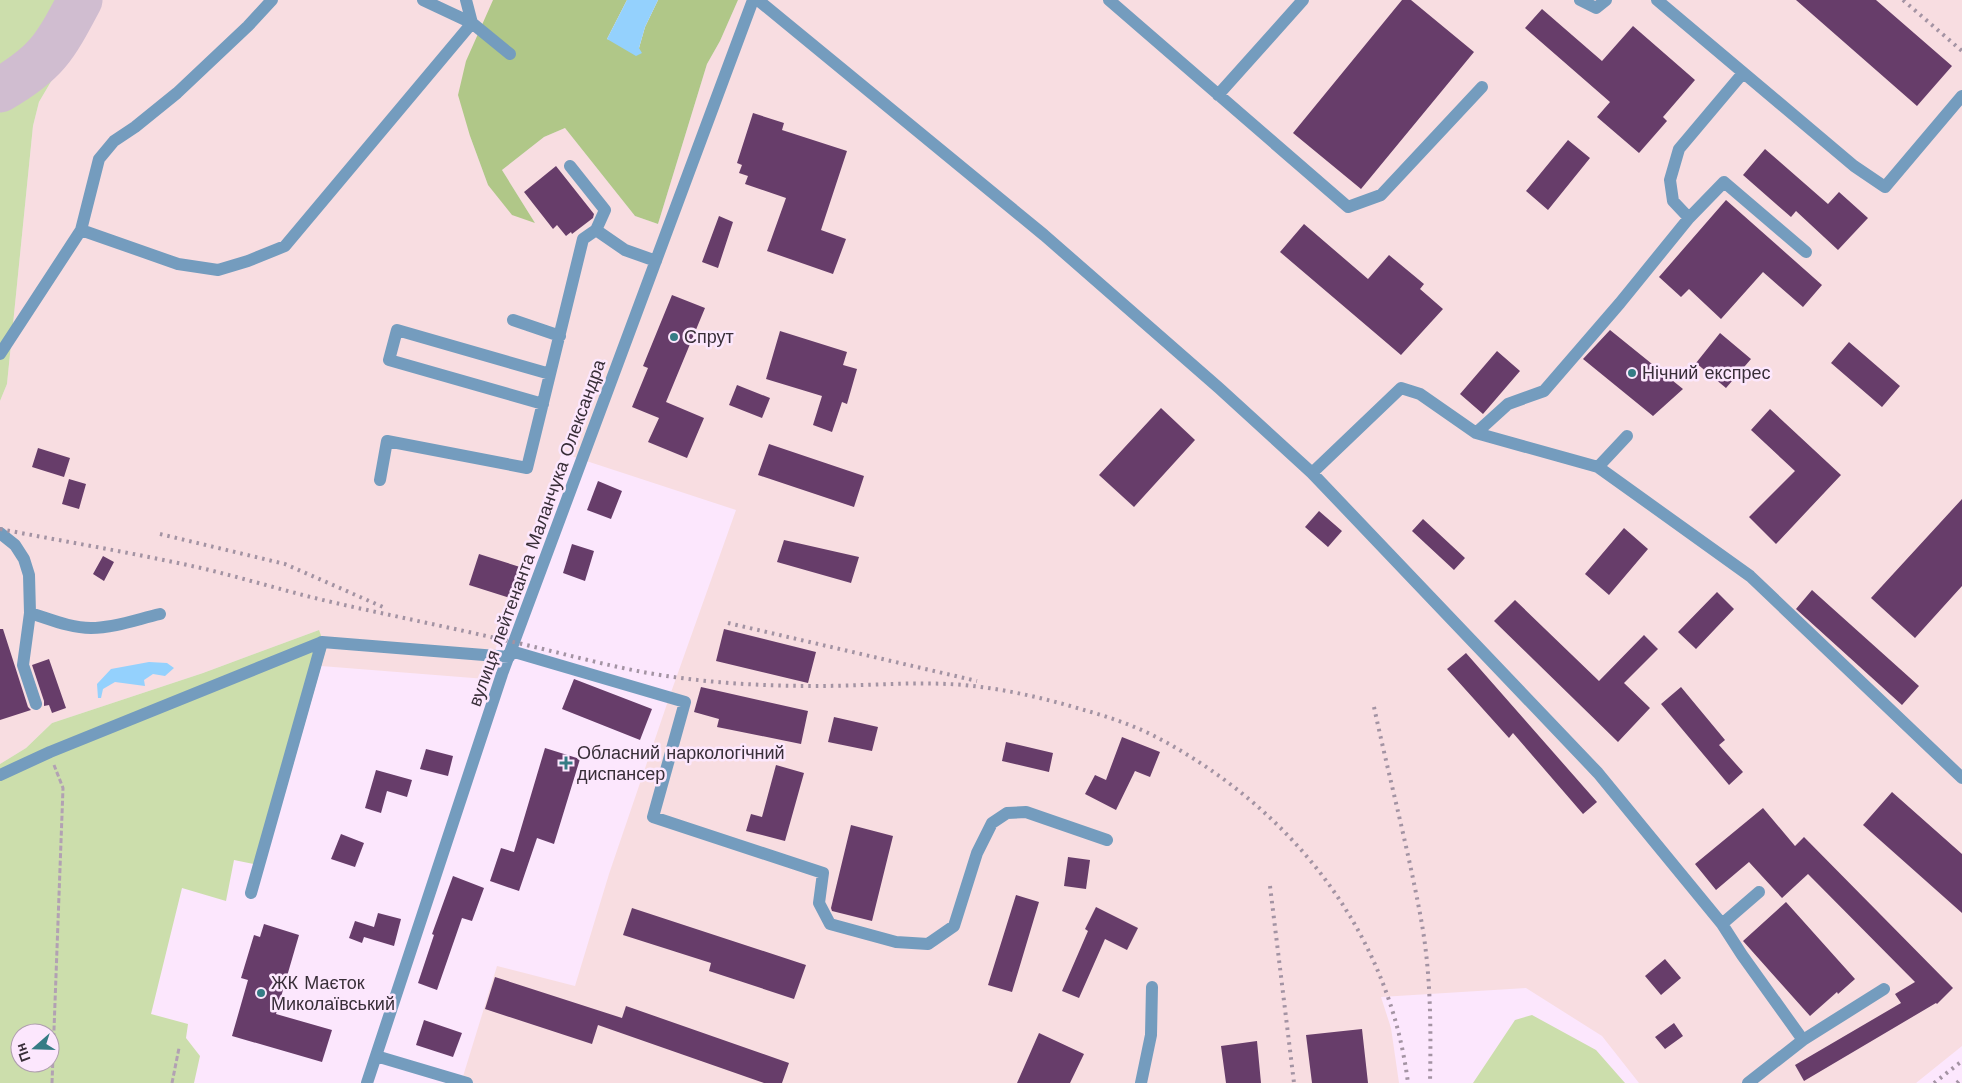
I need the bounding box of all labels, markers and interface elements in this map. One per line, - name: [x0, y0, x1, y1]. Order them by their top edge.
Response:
- place label: Спрут: [684, 326, 734, 347]
- marker: Спрут: [668, 331, 680, 343]
- street label: вулиця лейтенанта Маланчука Олександра: [464, 356, 610, 709]
- place label: Нічний експрес: [1642, 362, 1770, 383]
- marker: Нічний експрес: [1626, 367, 1638, 379]
- place label: Обласний наркологічний диспансер: [577, 742, 785, 784]
- marker: Обласний наркологічний диспансер: [559, 756, 573, 770]
- place label: ЖК Маєток Миколаївський: [271, 972, 395, 1014]
- marker: ЖК Маєток Миколаївський: [255, 987, 267, 999]
- north arrow: [10, 1023, 60, 1073]
- text: Пн: [12, 1041, 33, 1064]

